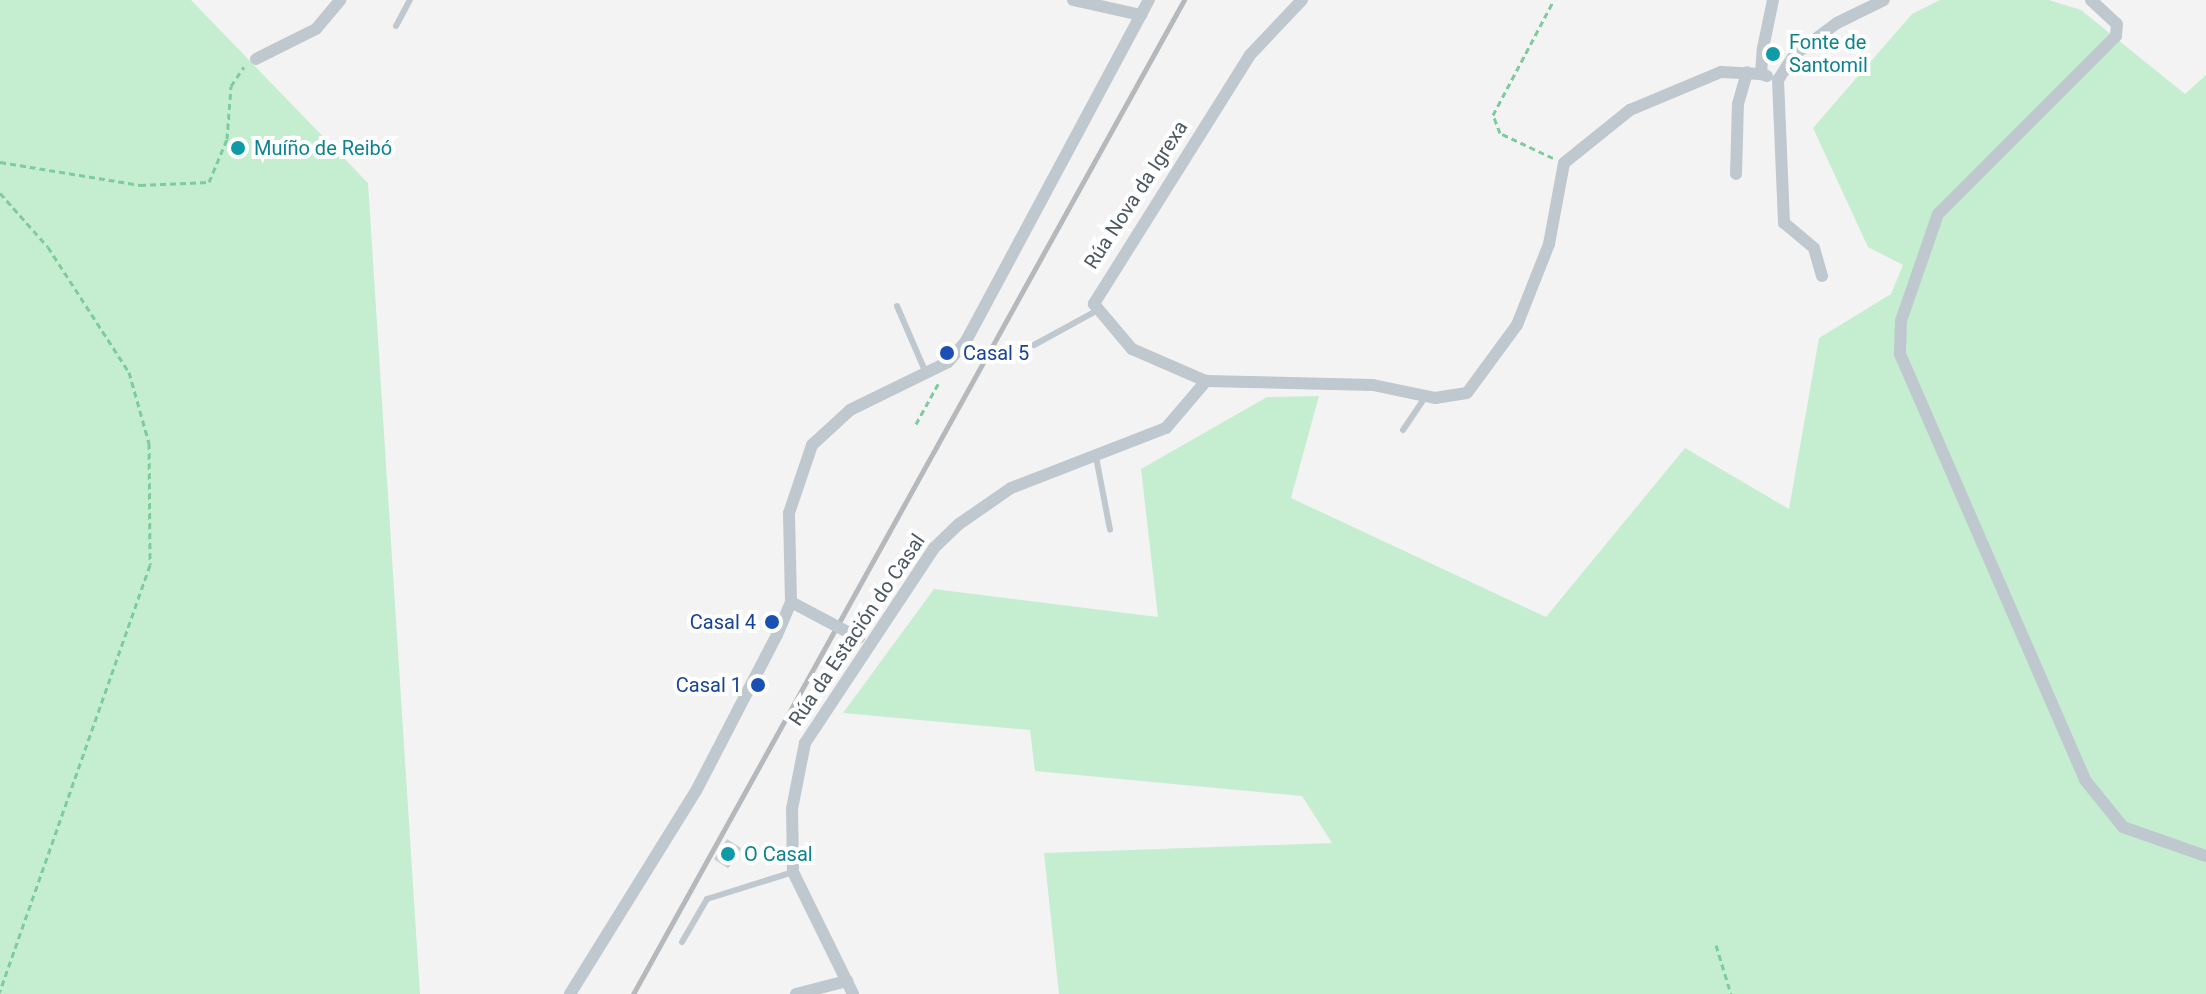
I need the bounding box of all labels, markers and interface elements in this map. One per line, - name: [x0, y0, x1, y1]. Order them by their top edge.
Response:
- place label: Fonte de Santomil: [1789, 30, 1868, 77]
- marker: Fonte de Santomil: [1764, 45, 1782, 63]
- street label: Rúa Nova da Igrexa: [1079, 116, 1193, 274]
- place label: Muíño de Reibó: [254, 136, 392, 160]
- marker: Muíño de Reibó: [229, 139, 247, 157]
- place label: Casal 5: [963, 341, 1029, 365]
- marker: Casal 5: [938, 344, 956, 362]
- street label: Rúa da Estación do Casal: [784, 530, 930, 730]
- place label: Casal 4: [690, 610, 756, 634]
- marker: Casal 4: [763, 613, 781, 631]
- place label: Casal 1: [676, 673, 742, 697]
- marker: Casal 1: [749, 676, 767, 694]
- place label: O Casal: [744, 842, 813, 866]
- marker: O Casal: [719, 845, 737, 863]

